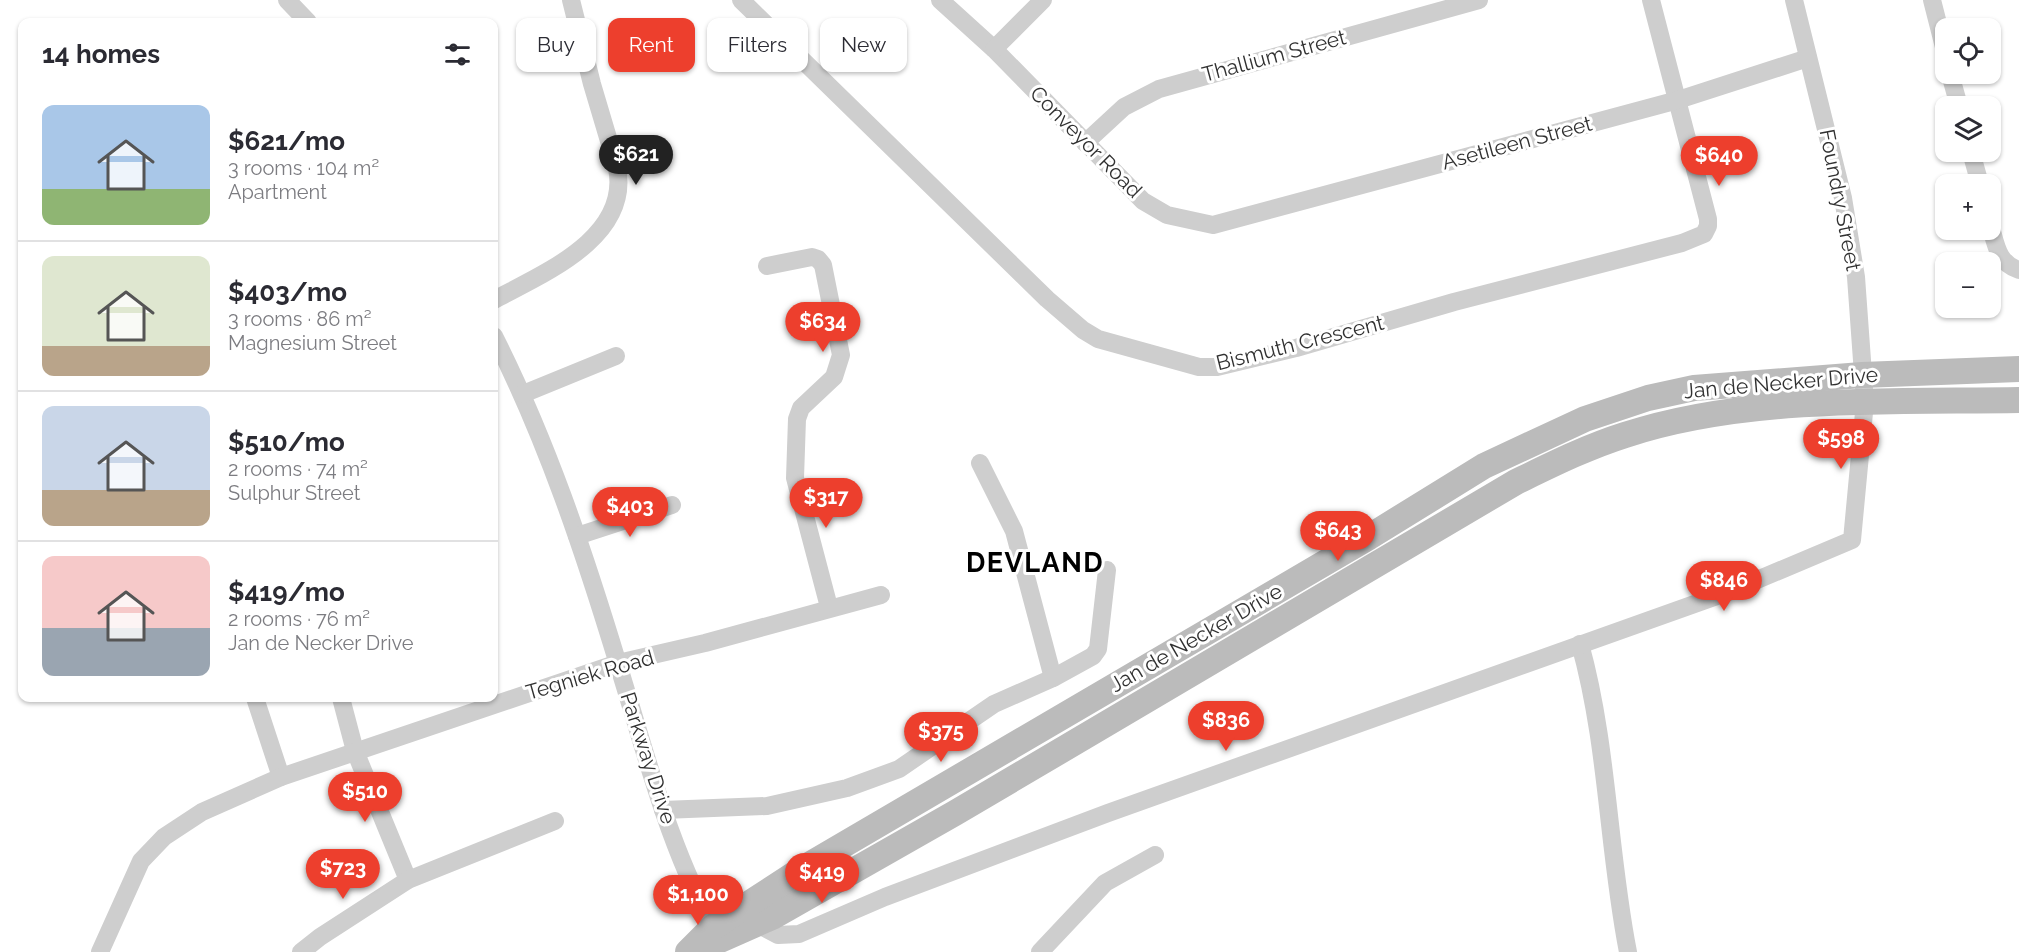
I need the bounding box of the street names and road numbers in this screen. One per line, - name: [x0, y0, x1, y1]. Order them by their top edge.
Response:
- street label: Thallium Street: [1199, 24, 1349, 87]
- street label: Conveyor Road: [1025, 81, 1147, 203]
- street label: Asetileen Street: [1439, 110, 1595, 175]
- street label: Foundry Street: [1815, 127, 1866, 273]
- street label: Bismuth Crescent: [1213, 310, 1386, 375]
- street label: Jan de Necker Drive: [1683, 362, 1879, 403]
- street label: Jan de Necker Drive: [1105, 578, 1286, 697]
- street label: Tegniek Road: [523, 644, 657, 705]
- street label: Parkway Drive: [615, 689, 682, 827]

